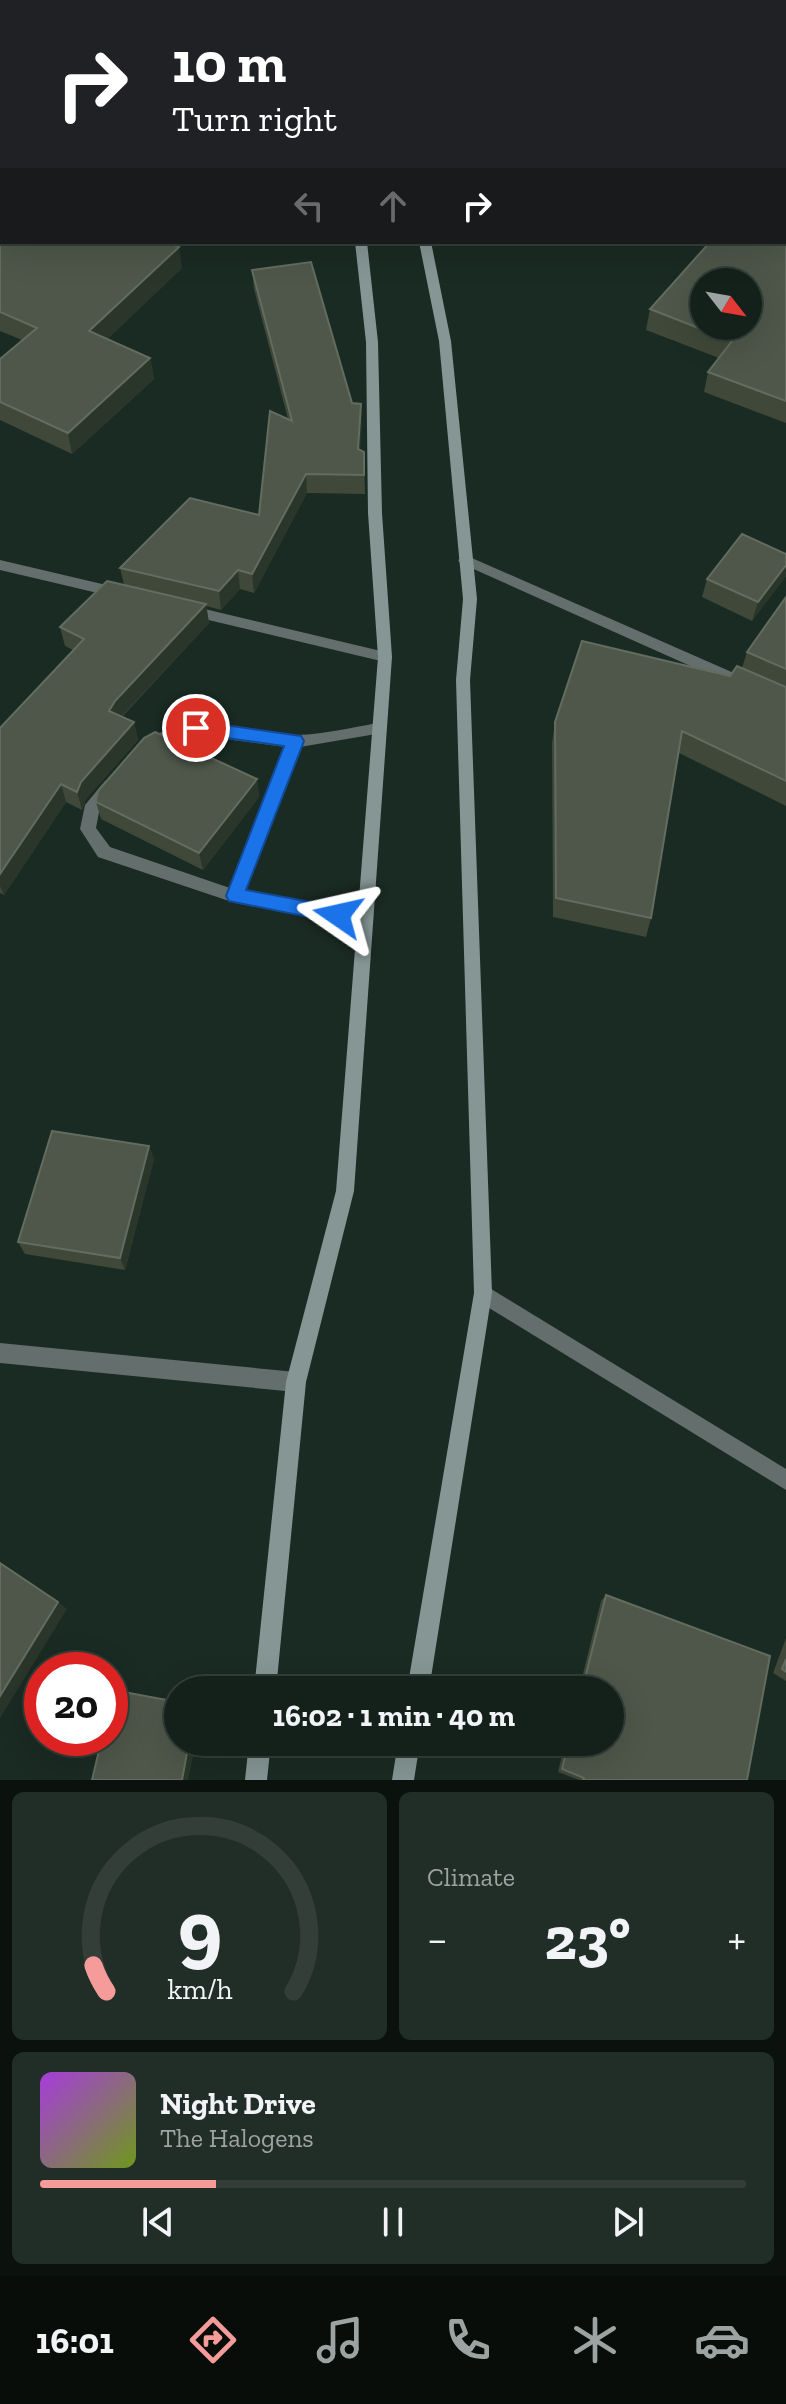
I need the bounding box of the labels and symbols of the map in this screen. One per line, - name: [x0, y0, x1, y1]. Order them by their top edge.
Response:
- north arrow: [690, 268, 762, 340]
- pin: [162, 694, 230, 762]
- position arrow: [296, 873, 380, 957]
- speed limit sign: 20: [24, 1652, 128, 1756]

